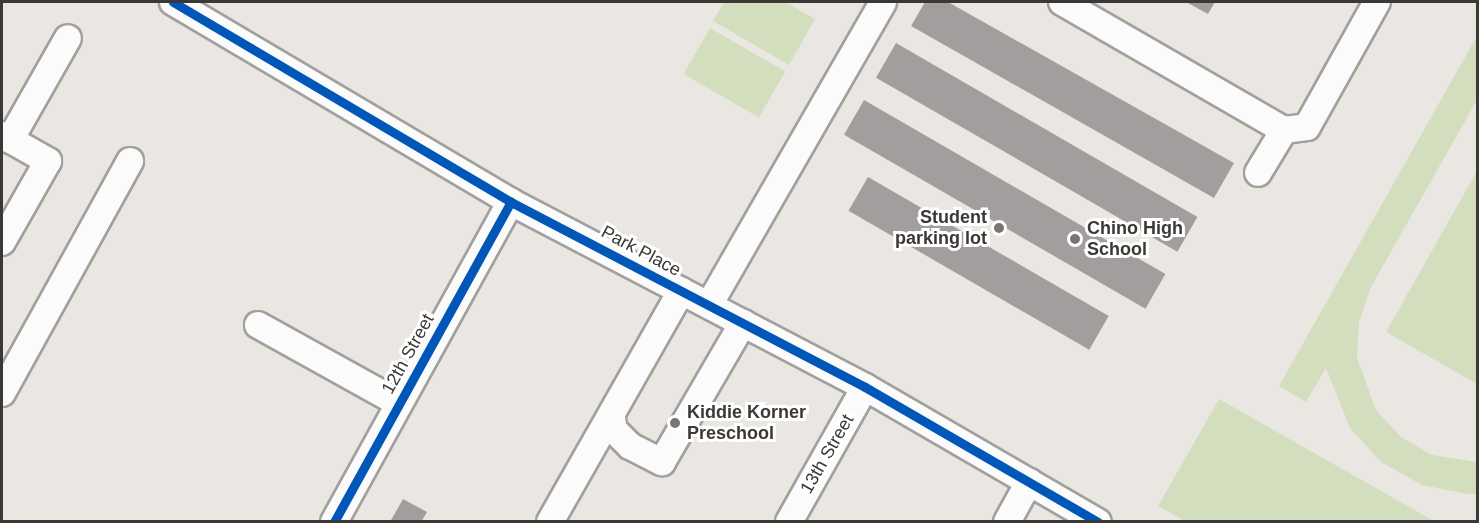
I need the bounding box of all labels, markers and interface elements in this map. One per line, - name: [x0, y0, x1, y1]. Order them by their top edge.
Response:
- place label: Student parking lot: [895, 207, 987, 250]
- place label: Chino High School: [1087, 218, 1183, 260]
- street label: Park Place: [598, 221, 684, 281]
- marker: Student parking lot: [992, 221, 1006, 235]
- marker: Chino High School: [1068, 232, 1082, 246]
- street label: 12th Street: [377, 310, 439, 398]
- place label: Kiddie Korner Preschool: [687, 402, 806, 444]
- street label: 13th Street: [796, 410, 858, 498]
- marker: Kiddie Korner Preschool: [668, 416, 682, 430]

